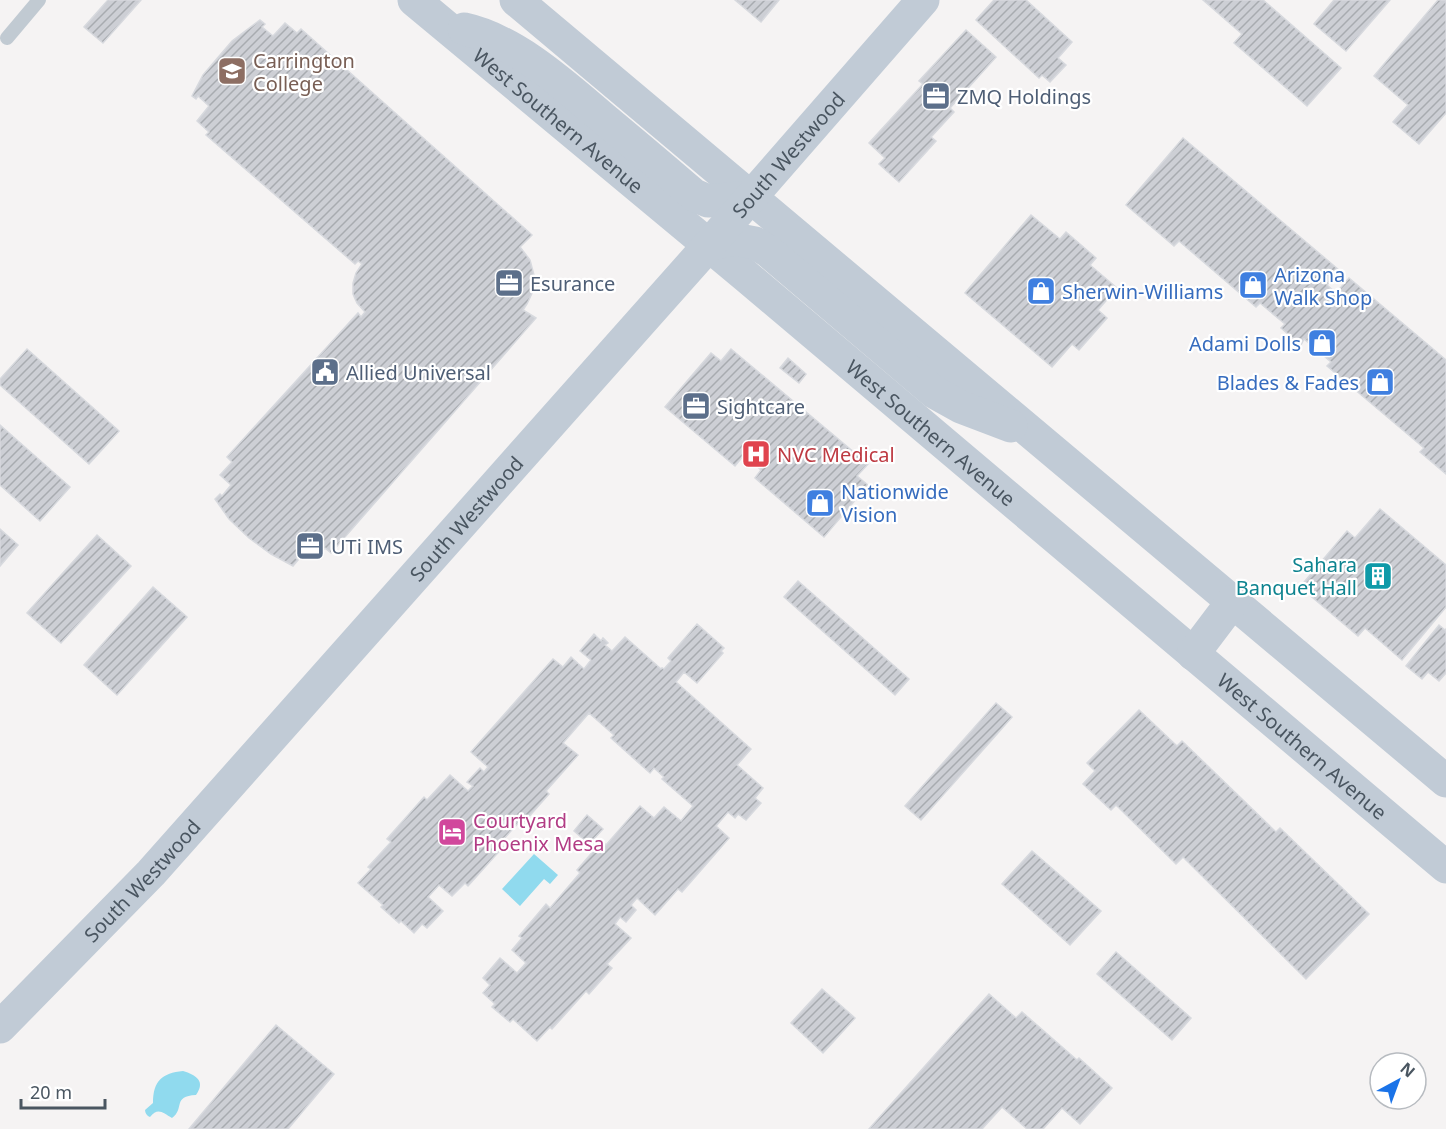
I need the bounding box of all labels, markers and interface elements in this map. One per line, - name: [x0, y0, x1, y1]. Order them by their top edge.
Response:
- street label: West Southern Avenue: [468, 41, 649, 199]
- place label: Carrington College: [253, 47, 355, 97]
- school or university icon: Carrington College: [216, 55, 248, 87]
- office icon: ZMQ Holdings: [920, 80, 952, 112]
- place label: ZMQ Holdings: [957, 83, 1091, 110]
- street label: South Westwood: [726, 86, 851, 223]
- place label: Arizona Walk Shop: [1274, 261, 1372, 311]
- office icon: Esurance: [493, 267, 525, 299]
- shop icon: Arizona Walk Shop: [1237, 269, 1269, 301]
- place label: Esurance: [530, 270, 615, 297]
- shop icon: Sherwin-Williams: [1025, 275, 1057, 307]
- place label: Sherwin-Williams: [1062, 278, 1223, 305]
- shop icon: Adami Dolls: [1306, 327, 1338, 359]
- place label: Adami Dolls: [1189, 330, 1301, 357]
- street label: West Southern Avenue: [841, 353, 1022, 512]
- public building icon: Allied Universal: [309, 356, 341, 388]
- place label: Allied Universal: [346, 359, 491, 386]
- shop icon: Blades & Fades: [1364, 366, 1396, 398]
- place label: Blades & Fades: [1217, 369, 1359, 396]
- office icon: Sightcare: [680, 390, 712, 422]
- place label: Sightcare: [717, 393, 805, 420]
- hospital icon: NVC Medical: [740, 438, 772, 470]
- place label: NVC Medical: [777, 441, 895, 468]
- street label: South Westwood: [403, 450, 529, 587]
- place label: Nationwide Vision: [841, 478, 949, 528]
- shop icon: Nationwide Vision: [804, 487, 836, 519]
- office icon: UTi IMS: [294, 530, 326, 562]
- place label: UTi IMS: [331, 533, 403, 560]
- place label: Sahara Banquet Hall: [1236, 551, 1357, 601]
- building icon: Sahara Banquet Hall: [1362, 560, 1394, 592]
- street label: West Southern Avenue: [1212, 666, 1393, 825]
- place label: Courtyard Phoenix Mesa: [473, 807, 604, 857]
- street label: South Westwood: [78, 813, 206, 948]
- hotel icon: Courtyard Phoenix Mesa: [436, 816, 468, 848]
- north arrow: [1368, 1051, 1428, 1111]
- text: N: [1396, 1057, 1420, 1082]
- scale bar: [21, 1072, 105, 1110]
- text: 20 m: [30, 1080, 72, 1104]

